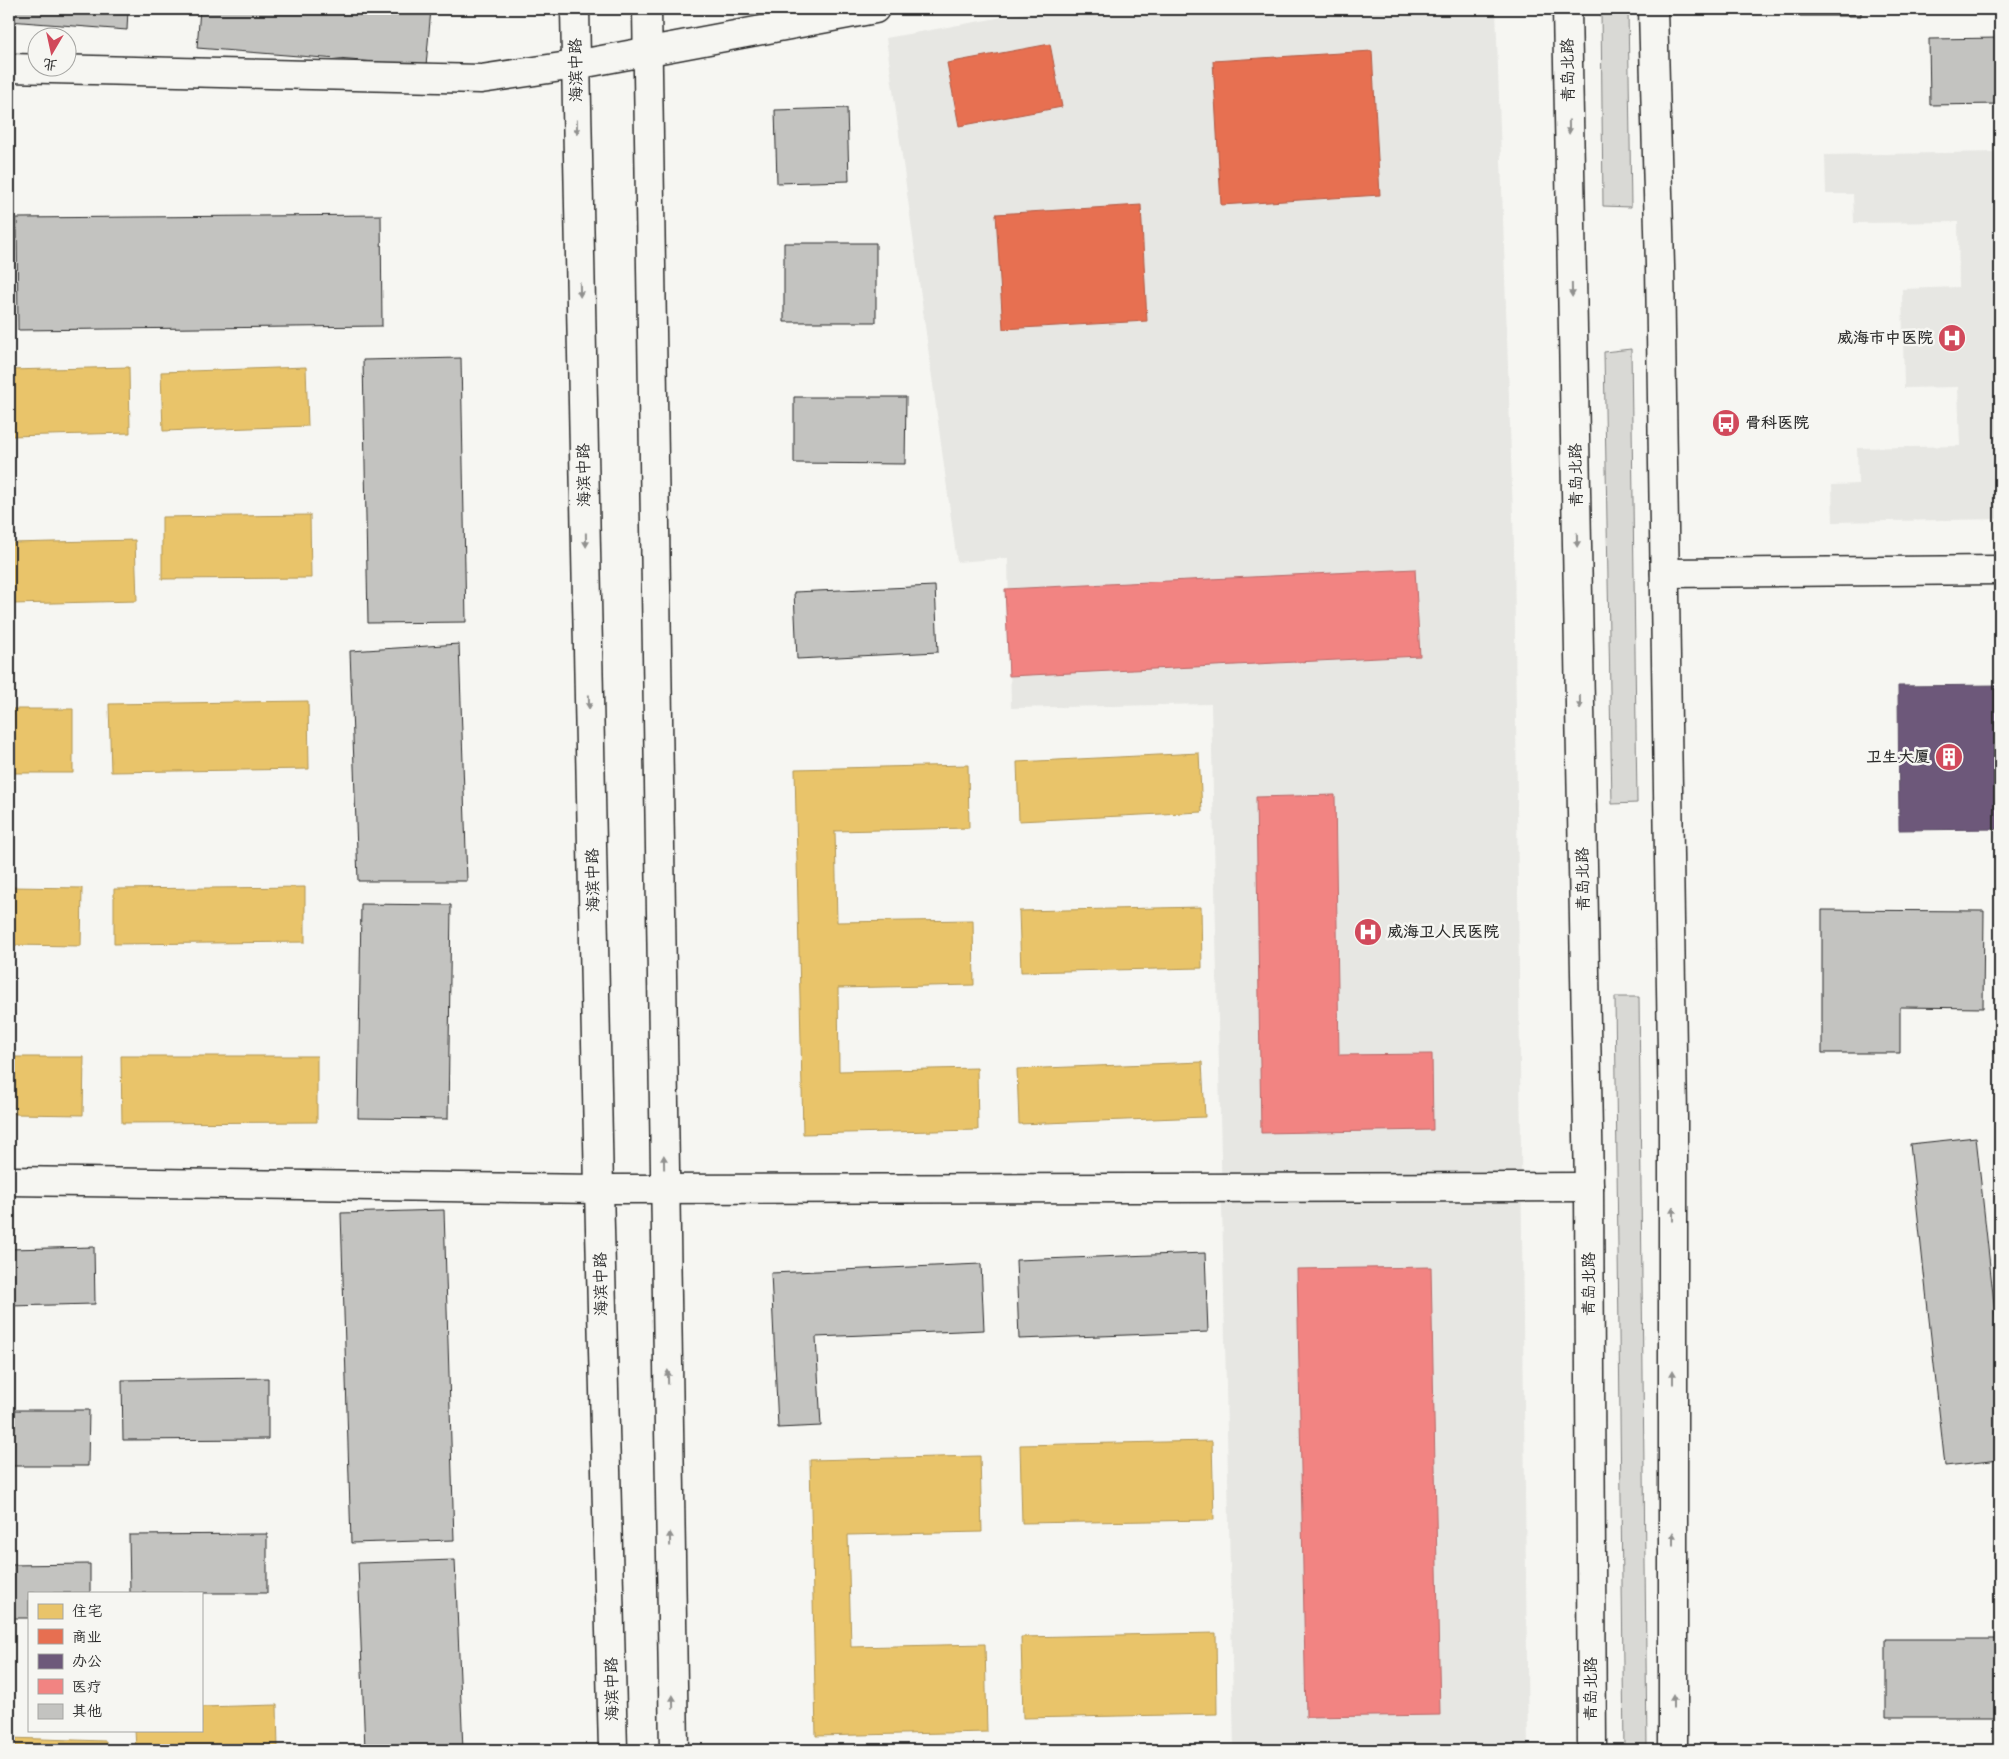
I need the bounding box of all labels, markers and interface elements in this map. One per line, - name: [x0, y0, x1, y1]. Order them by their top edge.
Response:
- north arrow: [28, 28, 78, 78]
- street label: 海滨中路: [564, 38, 588, 102]
- street label: 青岛北路: [1556, 38, 1580, 102]
- text: 北: [42, 53, 59, 75]
- one-way arrow: [573, 120, 581, 136]
- one-way arrow: [1565, 120, 1573, 136]
- one-way arrow: [577, 282, 585, 298]
- one-way arrow: [1569, 282, 1577, 298]
- hospital icon: 威海市中医院: [1937, 323, 1967, 353]
- place label: 威海市中医院: [1837, 327, 1933, 349]
- bus stop icon: 骨科医院: [1711, 408, 1741, 438]
- place label: 骨科医院: [1745, 412, 1809, 434]
- street label: 海滨中路: [572, 443, 596, 507]
- street label: 青岛北路: [1564, 443, 1588, 507]
- one-way arrow: [582, 532, 590, 548]
- one-way arrow: [1573, 532, 1581, 548]
- one-way arrow: [585, 695, 593, 711]
- one-way arrow: [1576, 695, 1584, 711]
- building icon: 卫生大厦: [1934, 742, 1964, 772]
- place label: 卫生大厦: [1866, 746, 1930, 768]
- street label: 青岛北路: [1571, 847, 1595, 911]
- street label: 海滨中路: [581, 848, 605, 912]
- hospital icon: 威海卫人民医院: [1353, 917, 1383, 947]
- place label: 威海卫人民医院: [1387, 921, 1499, 943]
- one-way arrow: [660, 1153, 668, 1169]
- one-way arrow: [1669, 1206, 1677, 1222]
- street label: 海滨中路: [589, 1252, 613, 1316]
- street label: 青岛北路: [1578, 1252, 1600, 1316]
- one-way arrow: [663, 1368, 671, 1384]
- one-way arrow: [1669, 1368, 1677, 1384]
- one-way arrow: [666, 1531, 674, 1547]
- one-way arrow: [1669, 1531, 1677, 1547]
- legend: [28, 1592, 202, 1732]
- text: 住宅: [72, 1601, 102, 1622]
- text: 商业: [72, 1627, 102, 1648]
- text: 办公: [72, 1651, 102, 1672]
- street label: 海滨中路: [600, 1657, 624, 1721]
- street label: 青岛北路: [1580, 1657, 1602, 1721]
- text: 医疗: [72, 1677, 102, 1698]
- one-way arrow: [669, 1693, 677, 1709]
- one-way arrow: [1669, 1693, 1677, 1709]
- text: 其他: [72, 1701, 102, 1722]

